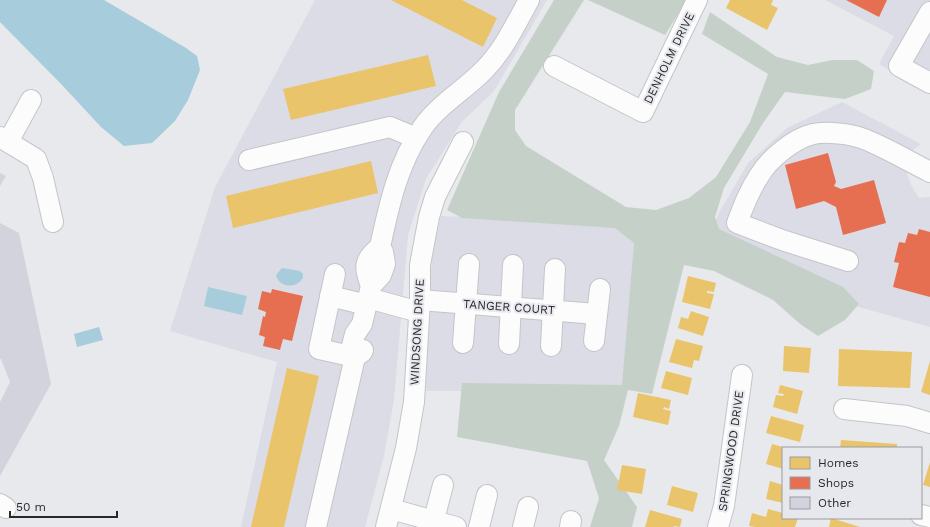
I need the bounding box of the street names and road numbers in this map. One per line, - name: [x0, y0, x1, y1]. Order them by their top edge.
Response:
- street label: DENHOLM DRIVE: [641, 10, 697, 106]
- street label: WINDSONG DRIVE: [407, 278, 427, 386]
- street label: TANGER COURT: [463, 297, 555, 317]
- street label: SPRINGWOOD DRIVE: [716, 389, 746, 512]

